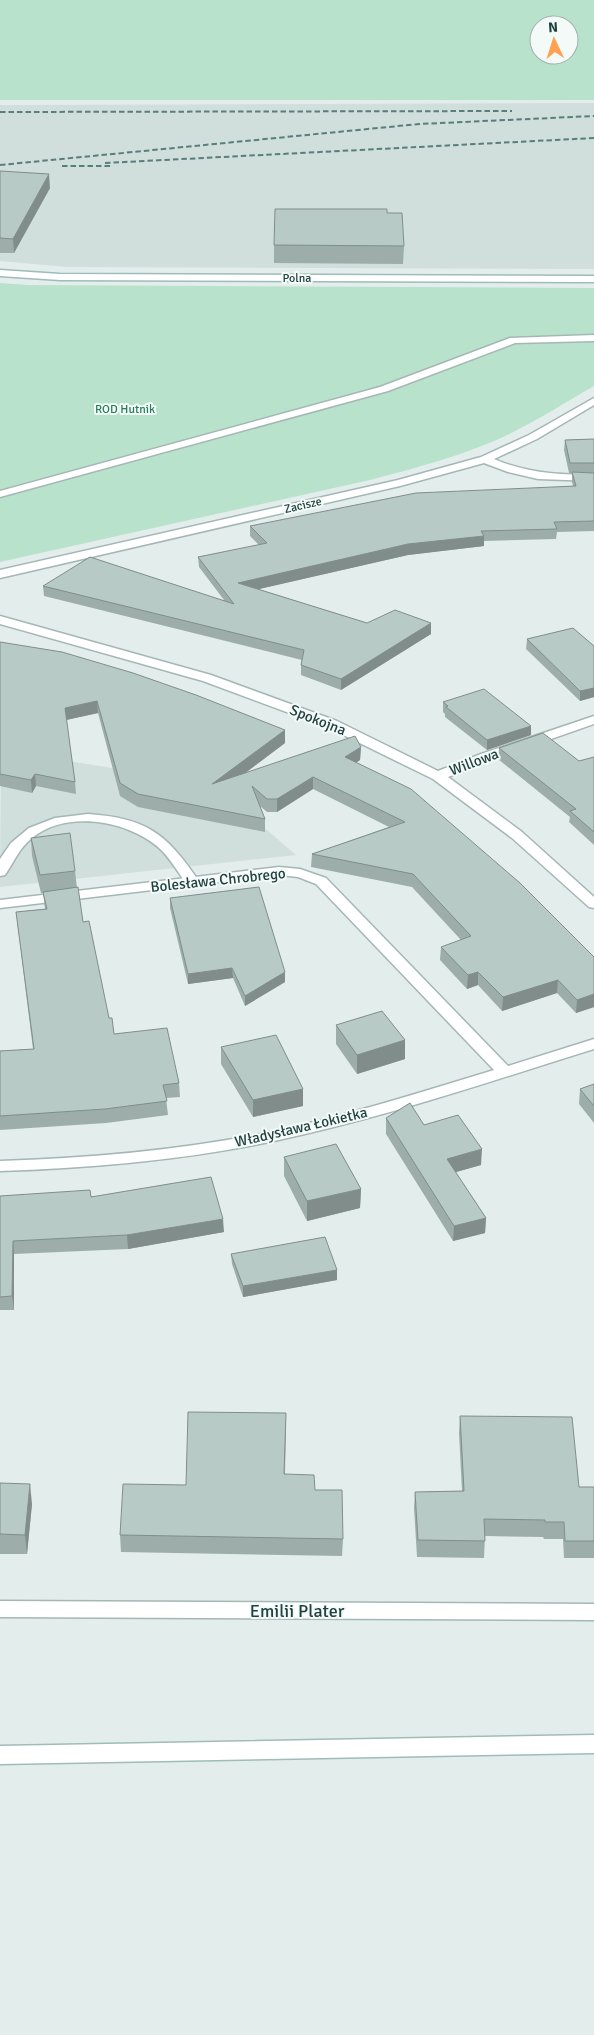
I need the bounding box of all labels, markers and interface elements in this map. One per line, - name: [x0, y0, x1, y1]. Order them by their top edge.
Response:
- north arrow: [529, 15, 579, 65]
- text: N: [548, 19, 559, 36]
- street label: Polna: [283, 271, 311, 286]
- park label: ROD Hutnik: [95, 402, 155, 417]
- street label: Zacisze: [283, 494, 323, 517]
- street label: Spokojna: [287, 701, 349, 739]
- street label: Willowa: [447, 744, 501, 780]
- street label: Bolesława Chrobrego: [149, 864, 287, 896]
- street label: Władysława Łokietka: [233, 1103, 369, 1151]
- street label: Emilii Plater: [250, 1600, 345, 1622]

